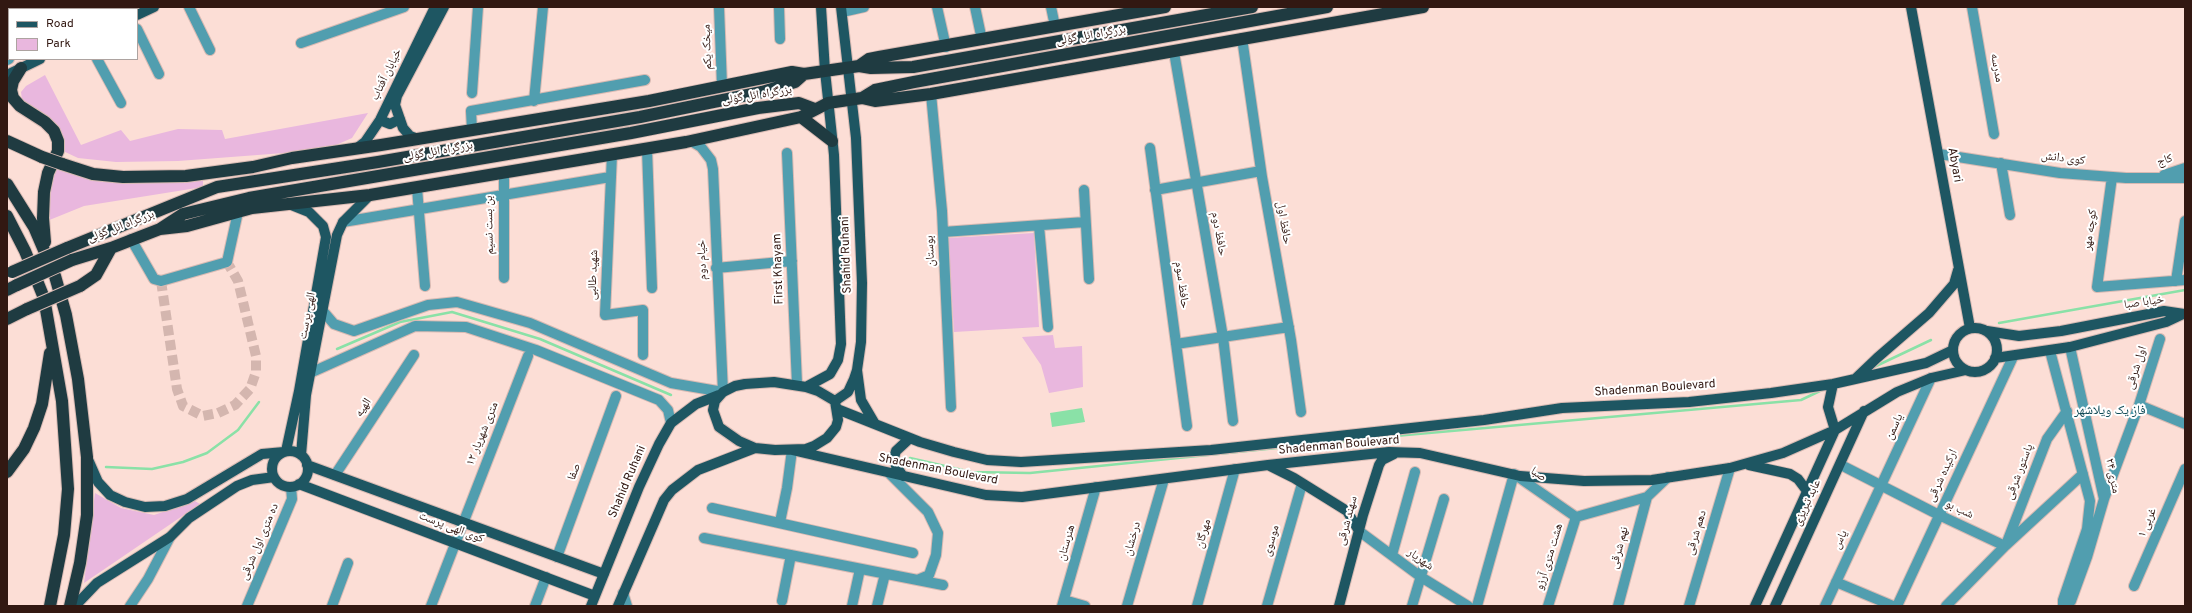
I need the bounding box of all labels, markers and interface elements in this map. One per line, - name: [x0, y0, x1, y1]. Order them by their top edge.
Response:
- legend: [8, 8, 138, 60]
- text: Road: [46, 16, 74, 32]
- street label: بزرگراه ائل گؤلی: [1055, 23, 1127, 49]
- street label: میخک یکم: [700, 24, 716, 70]
- text: Park: [46, 36, 71, 52]
- street label: خیابان آفتاب: [368, 47, 406, 103]
- street label: مدرسه: [1986, 52, 2006, 84]
- street label: بزرگراه ائل گؤلی: [721, 83, 793, 109]
- street label: بزرگراه ائل گؤلی: [402, 139, 474, 165]
- street label: Abyari: [1944, 146, 1964, 184]
- street label: کوی دانش: [2040, 149, 2086, 169]
- street label: کاج: [2155, 152, 2175, 170]
- street label: بن بست نسیم: [482, 195, 498, 255]
- street label: حافظ اول: [1272, 200, 1294, 246]
- street label: بزرگراه ائل گؤلی: [85, 208, 157, 246]
- street label: کوچه مهر: [2081, 209, 2101, 251]
- street label: حافظ دوم: [1207, 211, 1229, 257]
- street label: Shahid Ruhani: [838, 216, 856, 294]
- street label: First Khayam: [771, 233, 787, 305]
- street label: بوستان: [923, 235, 939, 267]
- street label: خیام دوم: [695, 240, 711, 280]
- street label: شهید طالبی: [586, 249, 602, 301]
- street label: حافظ سوم: [1171, 261, 1191, 309]
- street label: الهی پرست: [296, 291, 320, 341]
- street label: خیابا صبا: [2123, 293, 2165, 313]
- street label: اول شرقی: [2123, 345, 2151, 391]
- street label: Shadenman Boulevard: [1594, 378, 1716, 400]
- street label: الهیه: [353, 396, 375, 420]
- street label: ۱۲ متری شهریار: [464, 400, 502, 468]
- district label: فاز یک ویلاشهر: [2074, 403, 2146, 419]
- street label: یاسمن: [1883, 412, 1907, 442]
- street label: Shadenman Boulevard: [1278, 434, 1400, 458]
- street label: پاستور شرقی: [2003, 442, 2037, 502]
- street label: Shahid Ruhani: [606, 444, 650, 520]
- street label: ارکیده شرقی: [1925, 447, 1961, 505]
- street label: Shadenman Boulevard: [877, 451, 999, 489]
- street label: ۲۴ متری: [2102, 457, 2122, 495]
- street label: صفا: [565, 461, 585, 483]
- street label: صبا: [1527, 465, 1549, 485]
- street label: عابد تبریزی: [1791, 477, 1825, 529]
- street label: سهند شرقی: [1335, 495, 1361, 547]
- street label: شب بو: [1943, 497, 1975, 523]
- street label: ده متری اول شرقی: [237, 501, 283, 583]
- street label: ۱ غربی: [2135, 506, 2161, 540]
- street label: کوی الهی پرست: [416, 509, 486, 547]
- street label: دهم شرقی: [1683, 509, 1711, 557]
- street label: مهرگان: [1193, 518, 1215, 550]
- street label: درخشان: [1121, 520, 1145, 558]
- street label: هشت متری آرزو: [1533, 522, 1567, 592]
- street label: هنرستان: [1055, 523, 1079, 563]
- street label: موسوی: [1261, 524, 1283, 558]
- street label: نهم شرقی: [1607, 525, 1633, 571]
- street label: یاس: [1830, 528, 1852, 552]
- street label: شهریار: [1404, 546, 1436, 574]

